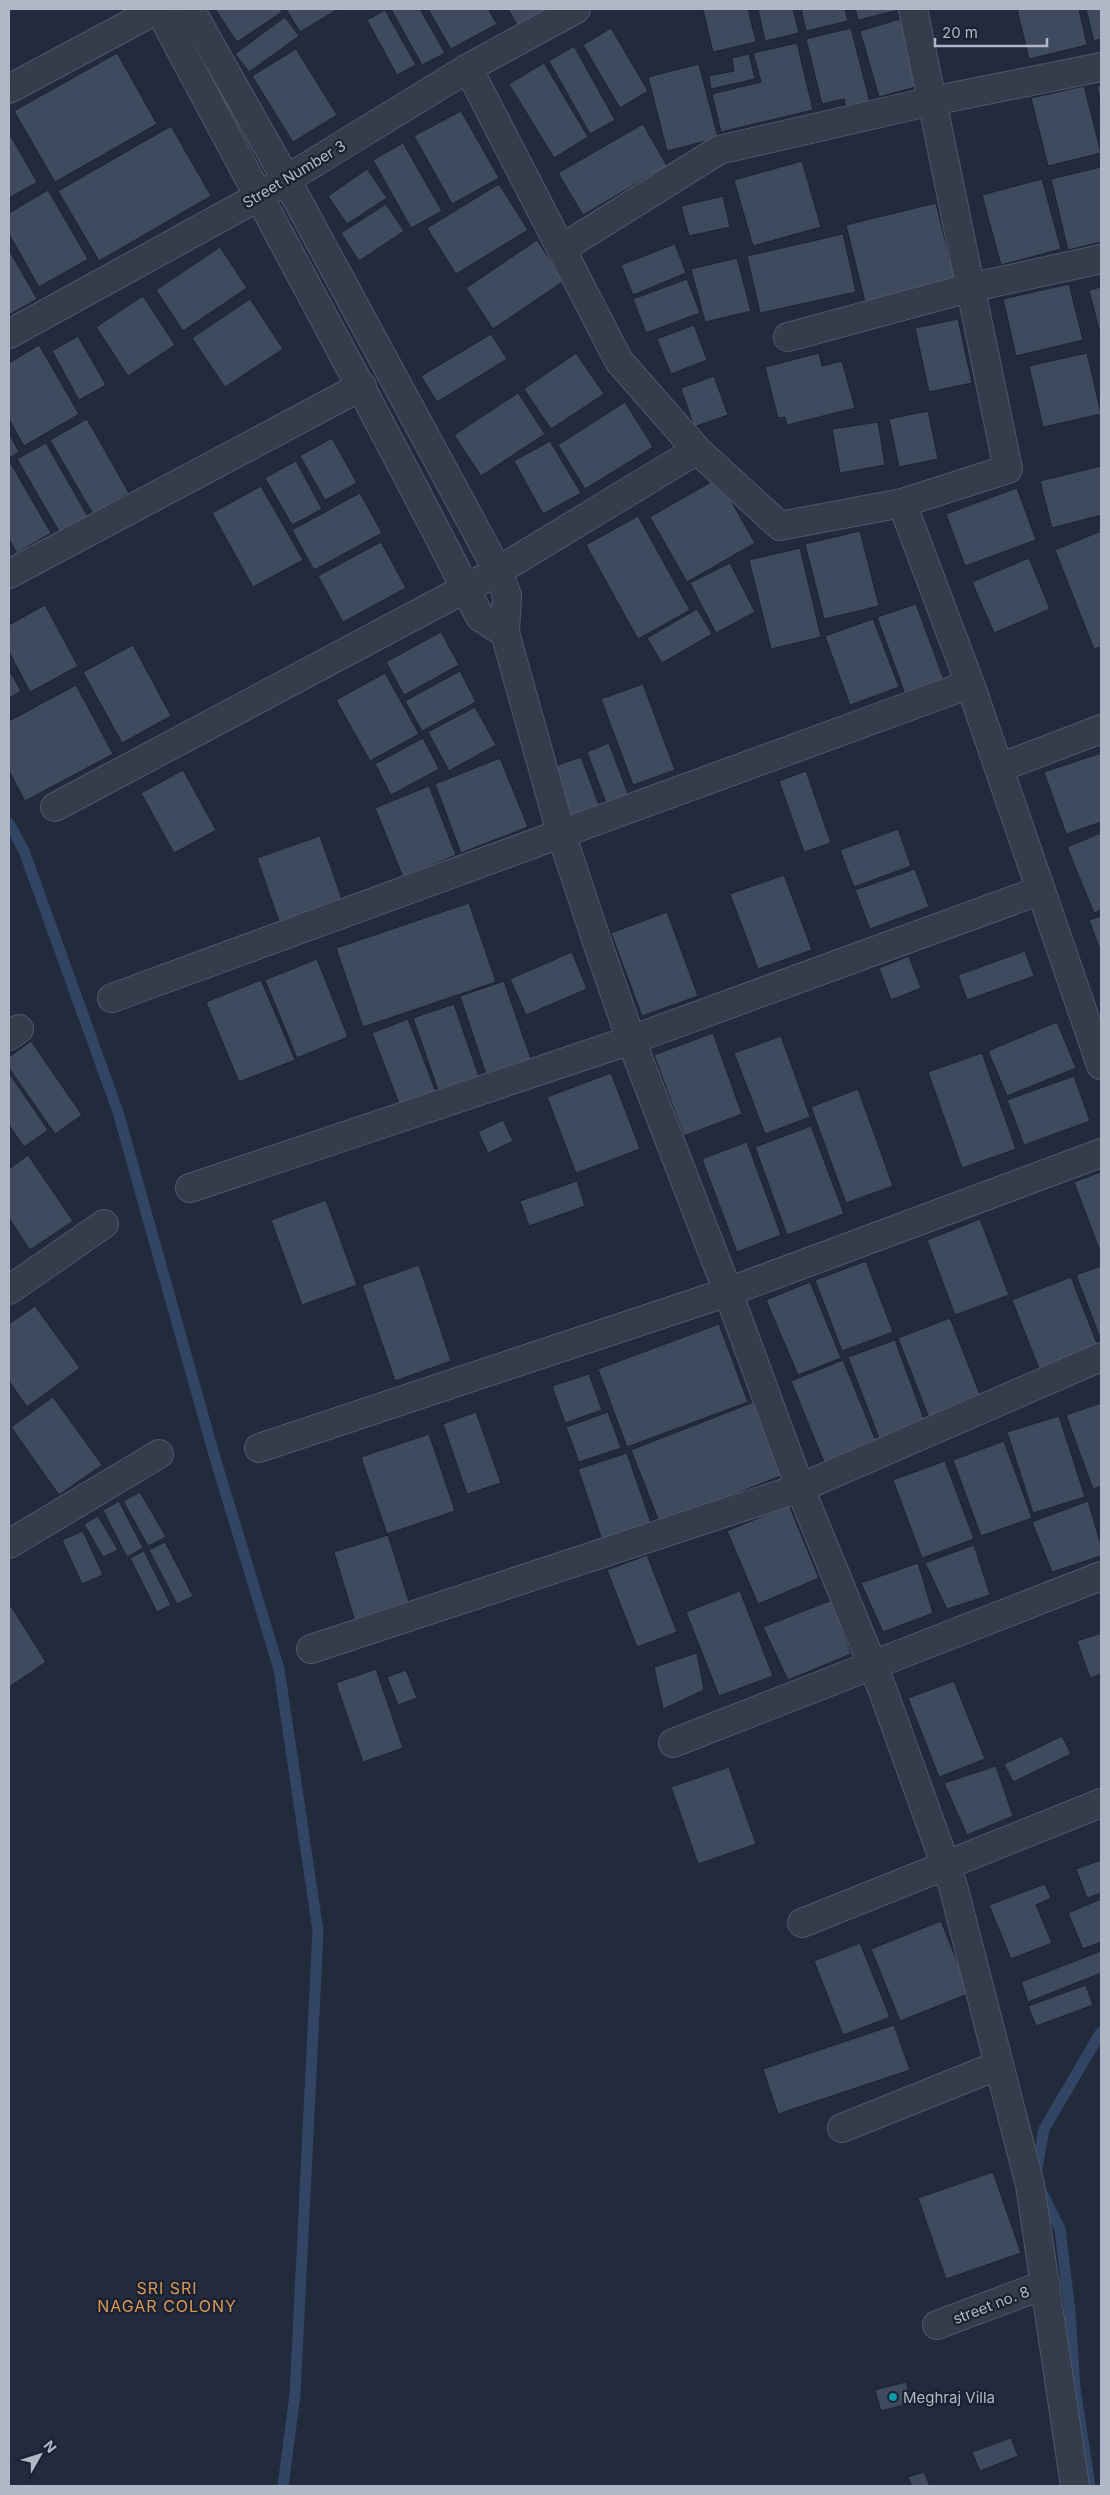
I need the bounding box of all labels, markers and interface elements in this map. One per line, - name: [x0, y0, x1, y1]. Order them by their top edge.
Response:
- scale bar: [935, 15, 1048, 47]
- text: 20 m: [942, 23, 978, 42]
- street label: Street Number 3: [239, 136, 349, 212]
- district label: SRI SRI NAGAR COLONY: [97, 2278, 237, 2316]
- street label: street no. 8: [950, 2282, 1032, 2328]
- place label: Meghraj Villa: [903, 2388, 995, 2407]
- marker: Meghraj Villa: [887, 2391, 899, 2403]
- north arrow: [15, 2430, 65, 2480]
- text: N: [41, 2437, 60, 2456]

